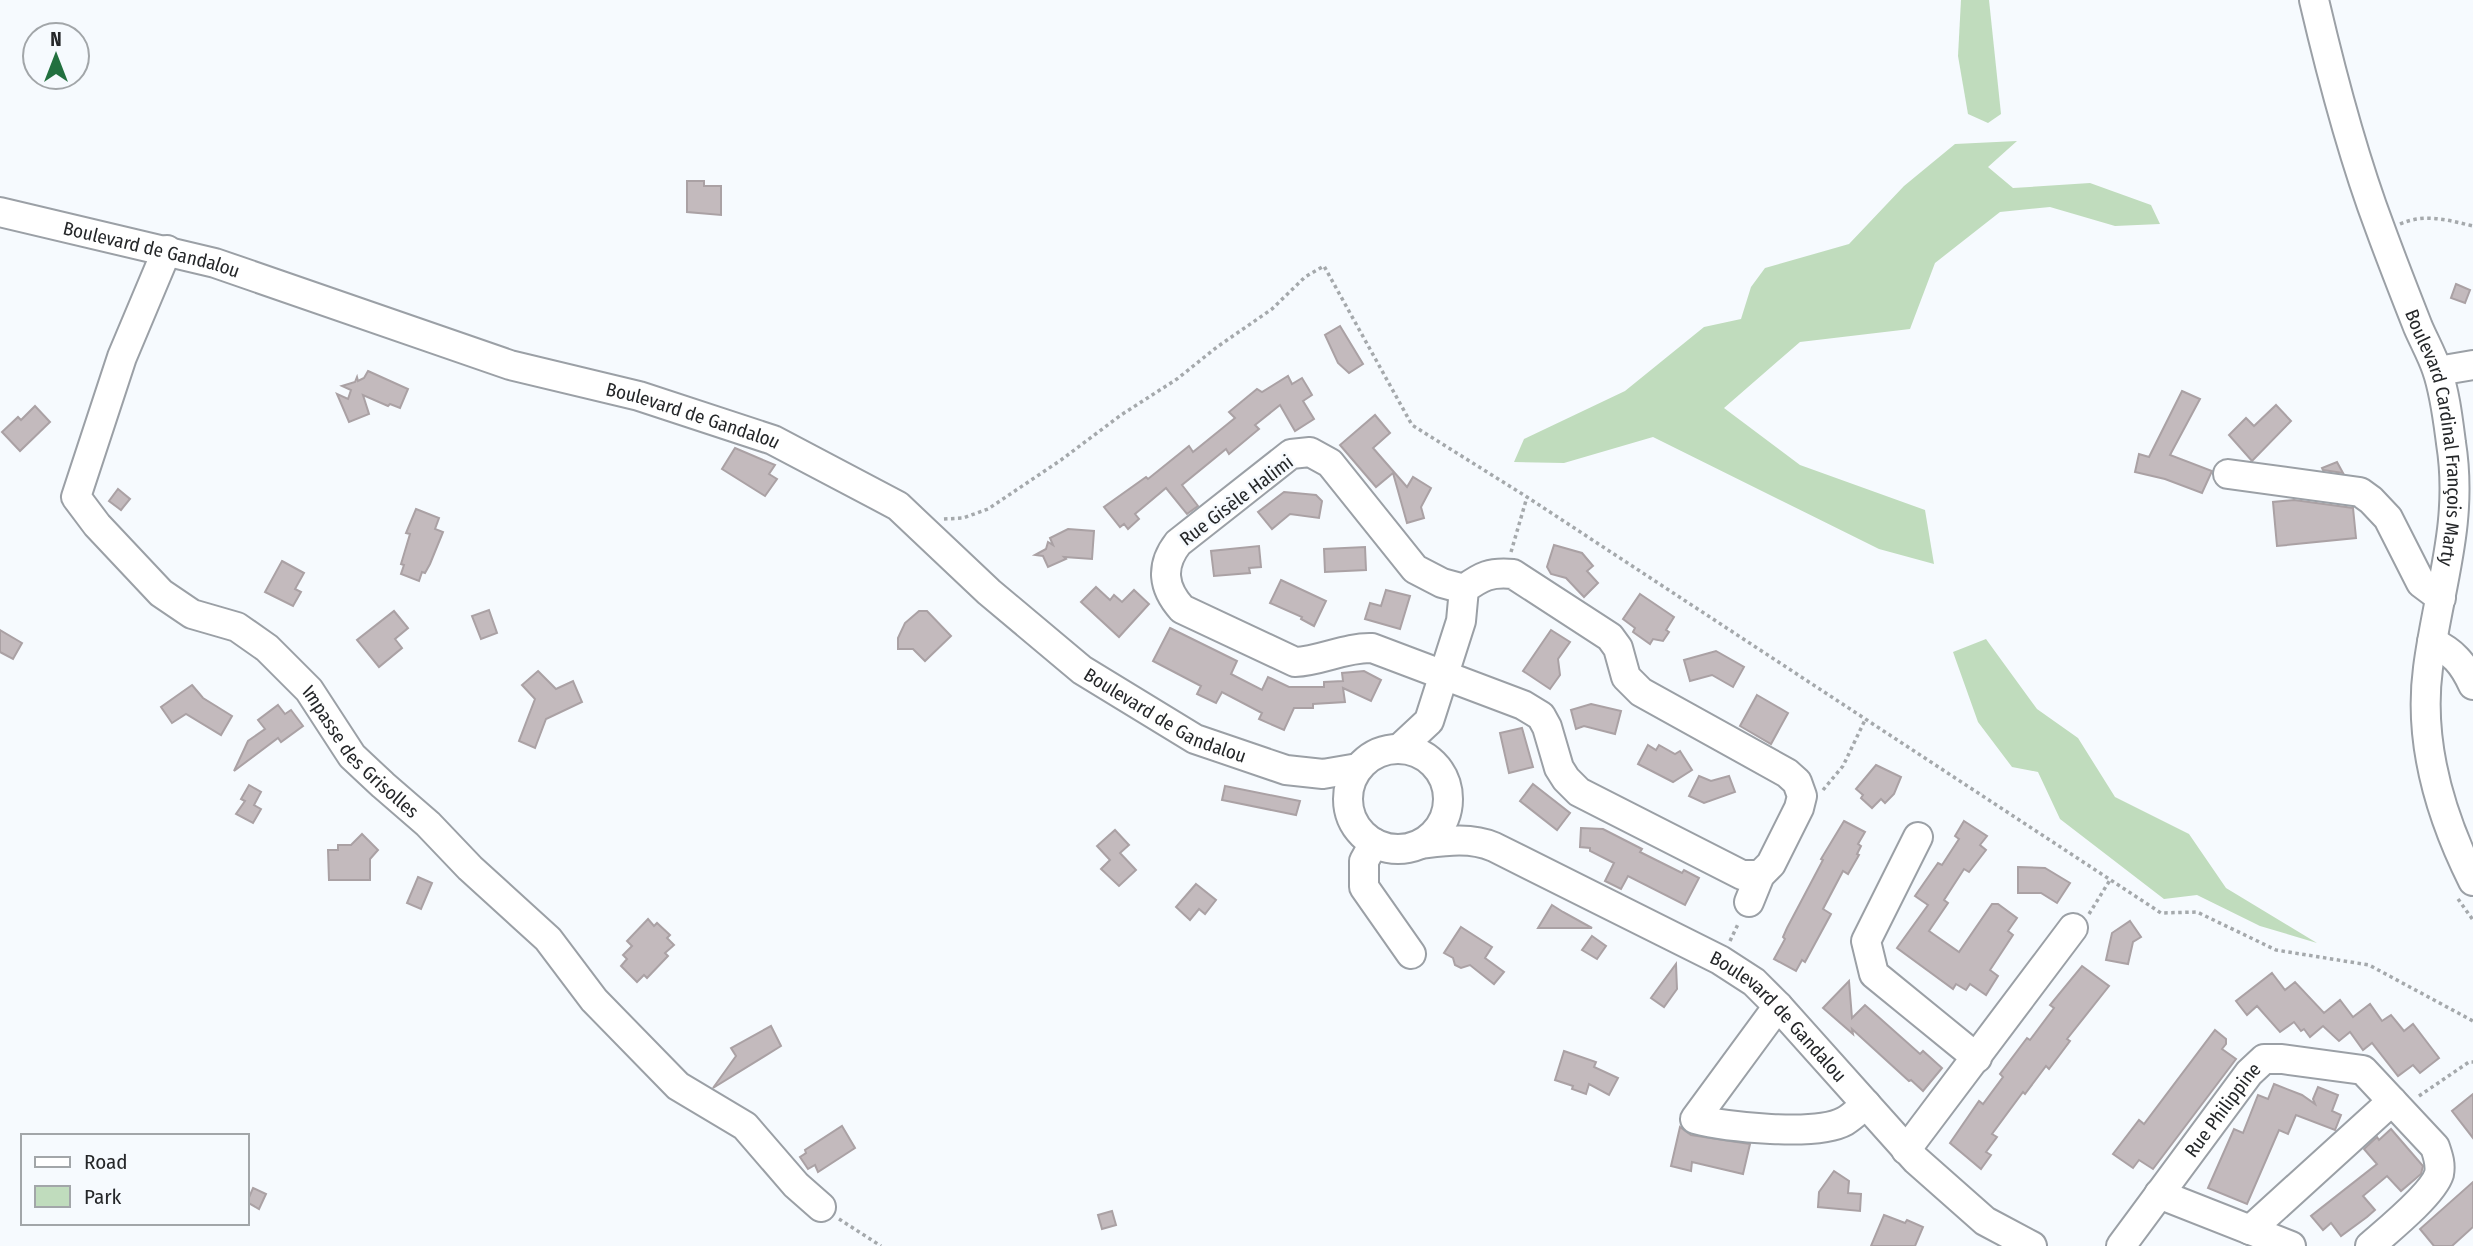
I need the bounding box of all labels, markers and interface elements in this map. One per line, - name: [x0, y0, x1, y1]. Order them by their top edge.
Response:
- north arrow: [21, 21, 91, 91]
- text: N: [50, 28, 62, 51]
- street label: Boulevard de Gandalou: [61, 216, 243, 283]
- street label: Boulevard Cardinal François Marty: [2400, 306, 2466, 568]
- street label: Boulevard de Gandalou: [604, 377, 784, 454]
- street label: Rue Gisèle Halimi: [1175, 450, 1298, 550]
- street label: Boulevard de Gandalou: [1080, 663, 1249, 768]
- street label: Impasse des Grisolles: [298, 680, 423, 823]
- street label: Boulevard de Gandalou: [1706, 946, 1851, 1087]
- street label: Rue Philippine: [2180, 1057, 2265, 1162]
- legend: [21, 1134, 248, 1225]
- text: Road: [84, 1149, 128, 1175]
- text: Park: [84, 1184, 122, 1210]

